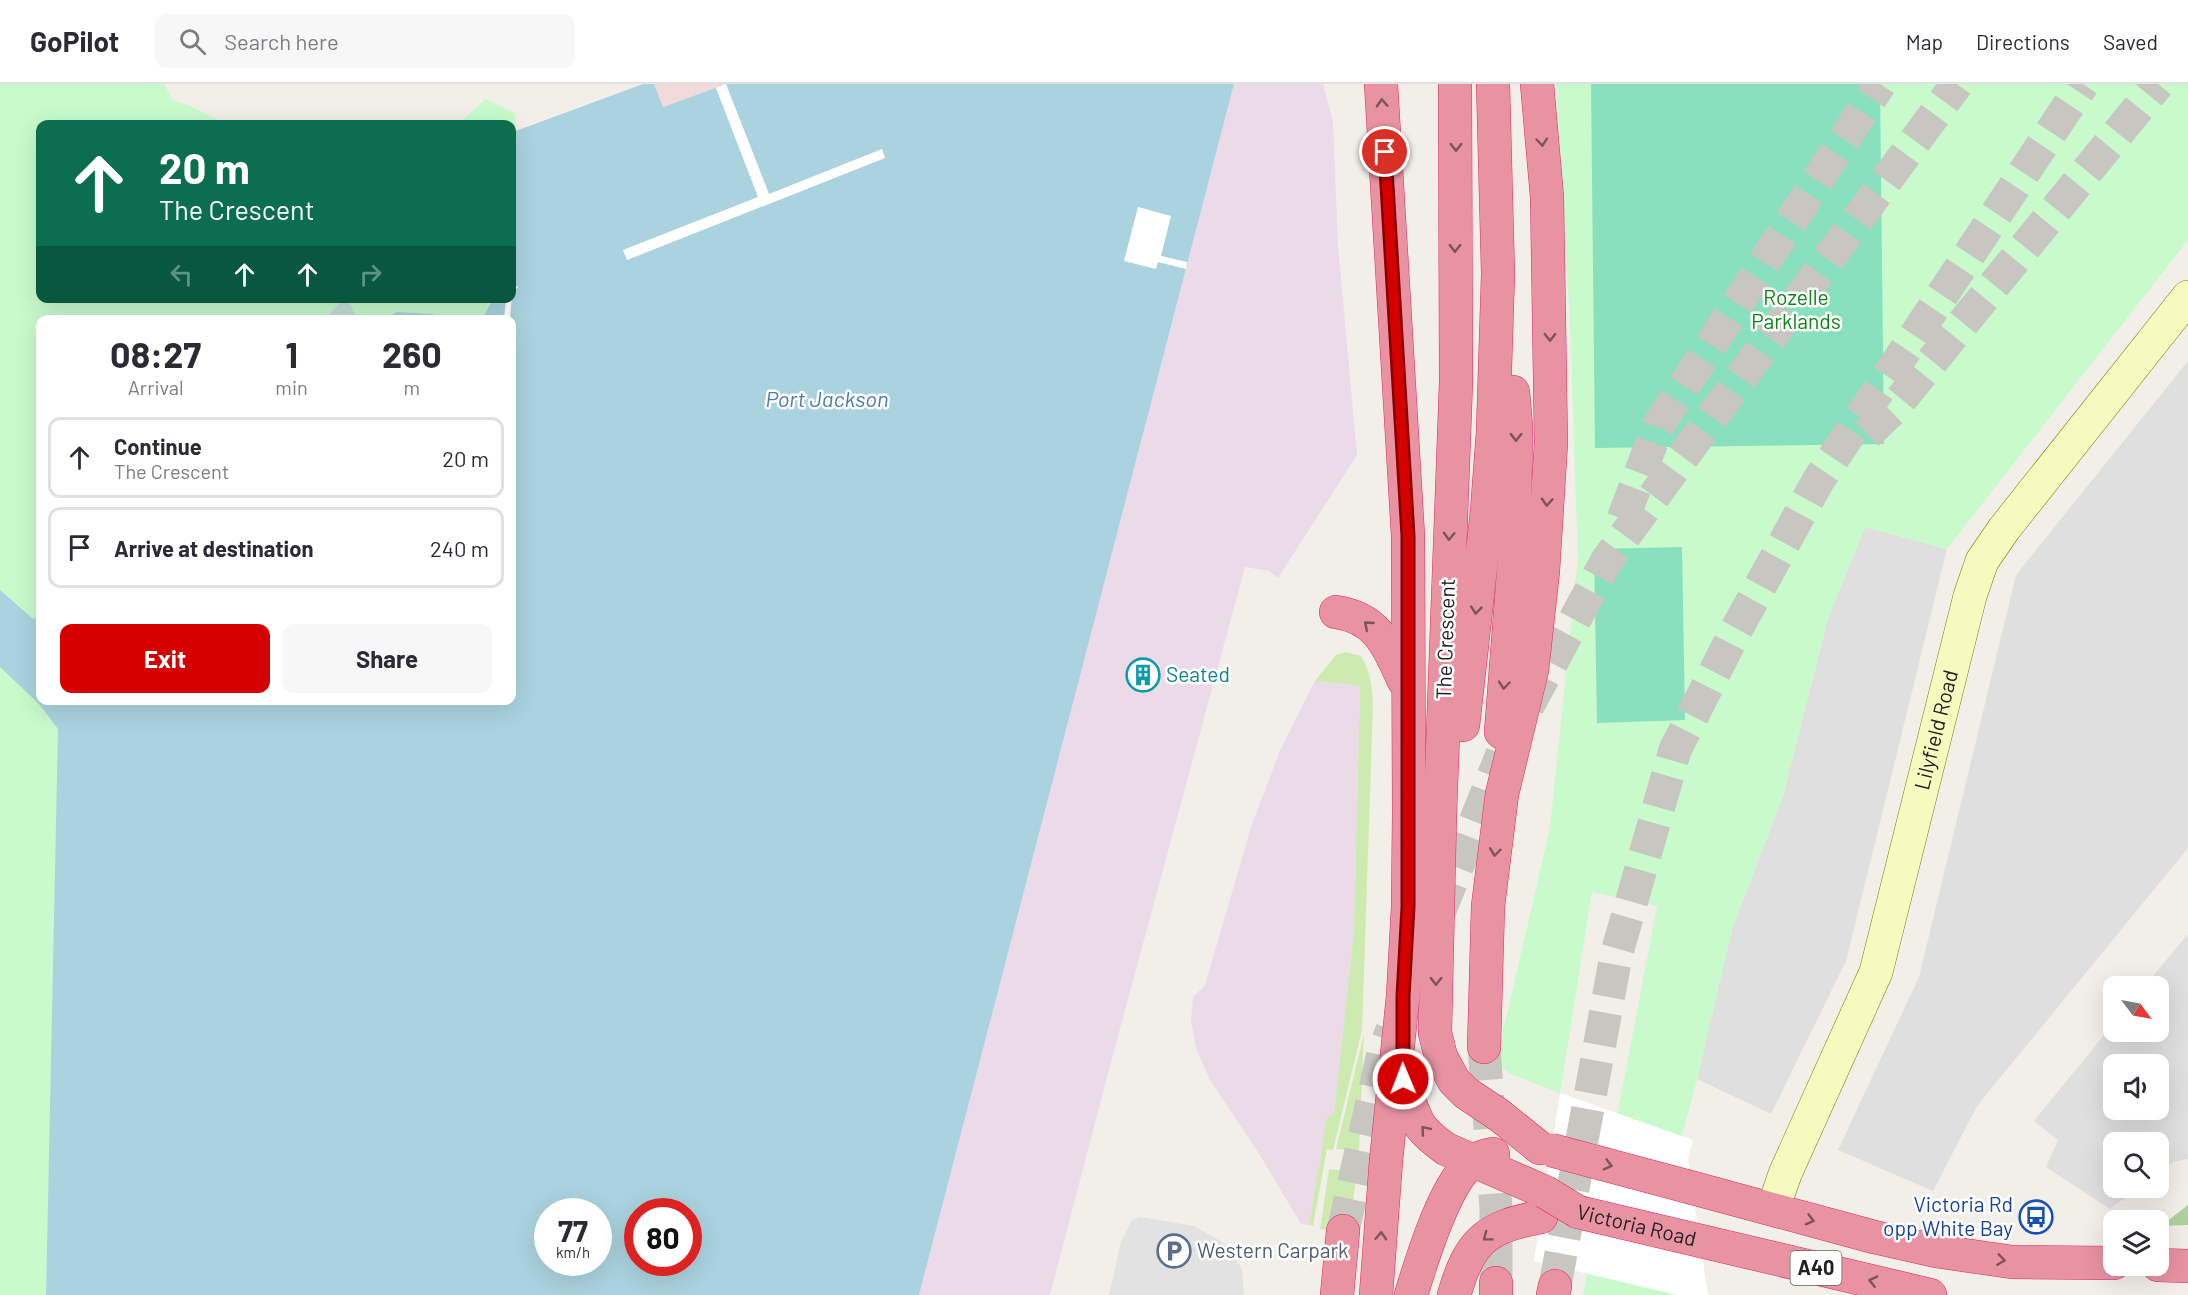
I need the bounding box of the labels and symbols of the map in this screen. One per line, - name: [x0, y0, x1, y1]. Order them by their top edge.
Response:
- one-way arrow: [1376, 98, 1389, 107]
- pin: [1359, 126, 1410, 177]
- one-way arrow: [1535, 138, 1548, 147]
- one-way arrow: [1450, 142, 1462, 151]
- one-way arrow: [1449, 244, 1462, 253]
- park label: Rozelle Parklands: [1751, 284, 1841, 333]
- one-way arrow: [1544, 333, 1556, 342]
- water label: Port Jackson: [765, 385, 889, 411]
- one-way arrow: [1509, 432, 1522, 441]
- one-way arrow: [1541, 497, 1554, 506]
- one-way arrow: [1443, 532, 1456, 541]
- street label: The Crescent: [1430, 578, 1459, 700]
- one-way arrow: [1470, 606, 1482, 615]
- one-way arrow: [1365, 621, 1375, 632]
- building icon: Seated: [1125, 657, 1161, 693]
- place label: Seated: [1166, 661, 1230, 686]
- street label: Lilyfield Road: [1908, 667, 1962, 792]
- one-way arrow: [1498, 681, 1511, 690]
- one-way arrow: [1489, 848, 1501, 857]
- one-way arrow: [1430, 976, 1443, 985]
- north arrow: [2103, 976, 2169, 1042]
- position arrow: [1371, 1047, 1435, 1111]
- one-way arrow: [1421, 1126, 1432, 1137]
- one-way arrow: [1602, 1158, 1612, 1170]
- place label: Victoria Rd opp White Bay: [1883, 1191, 2013, 1240]
- speed limit sign: 80: [624, 1198, 702, 1276]
- street label: Victoria Road: [1575, 1198, 1699, 1250]
- bus stop icon: Victoria Rd opp White Bay: [2018, 1199, 2054, 1235]
- one-way arrow: [1804, 1213, 1815, 1225]
- one-way arrow: [1483, 1229, 1494, 1240]
- one-way arrow: [1374, 1231, 1387, 1240]
- parking icon: Western Carpark: [1156, 1233, 1192, 1269]
- place label: Western Carpark: [1197, 1237, 1349, 1262]
- road number: A40: [1790, 1251, 1842, 1285]
- one-way arrow: [1996, 1254, 2005, 1266]
- one-way arrow: [1868, 1275, 1878, 1288]

